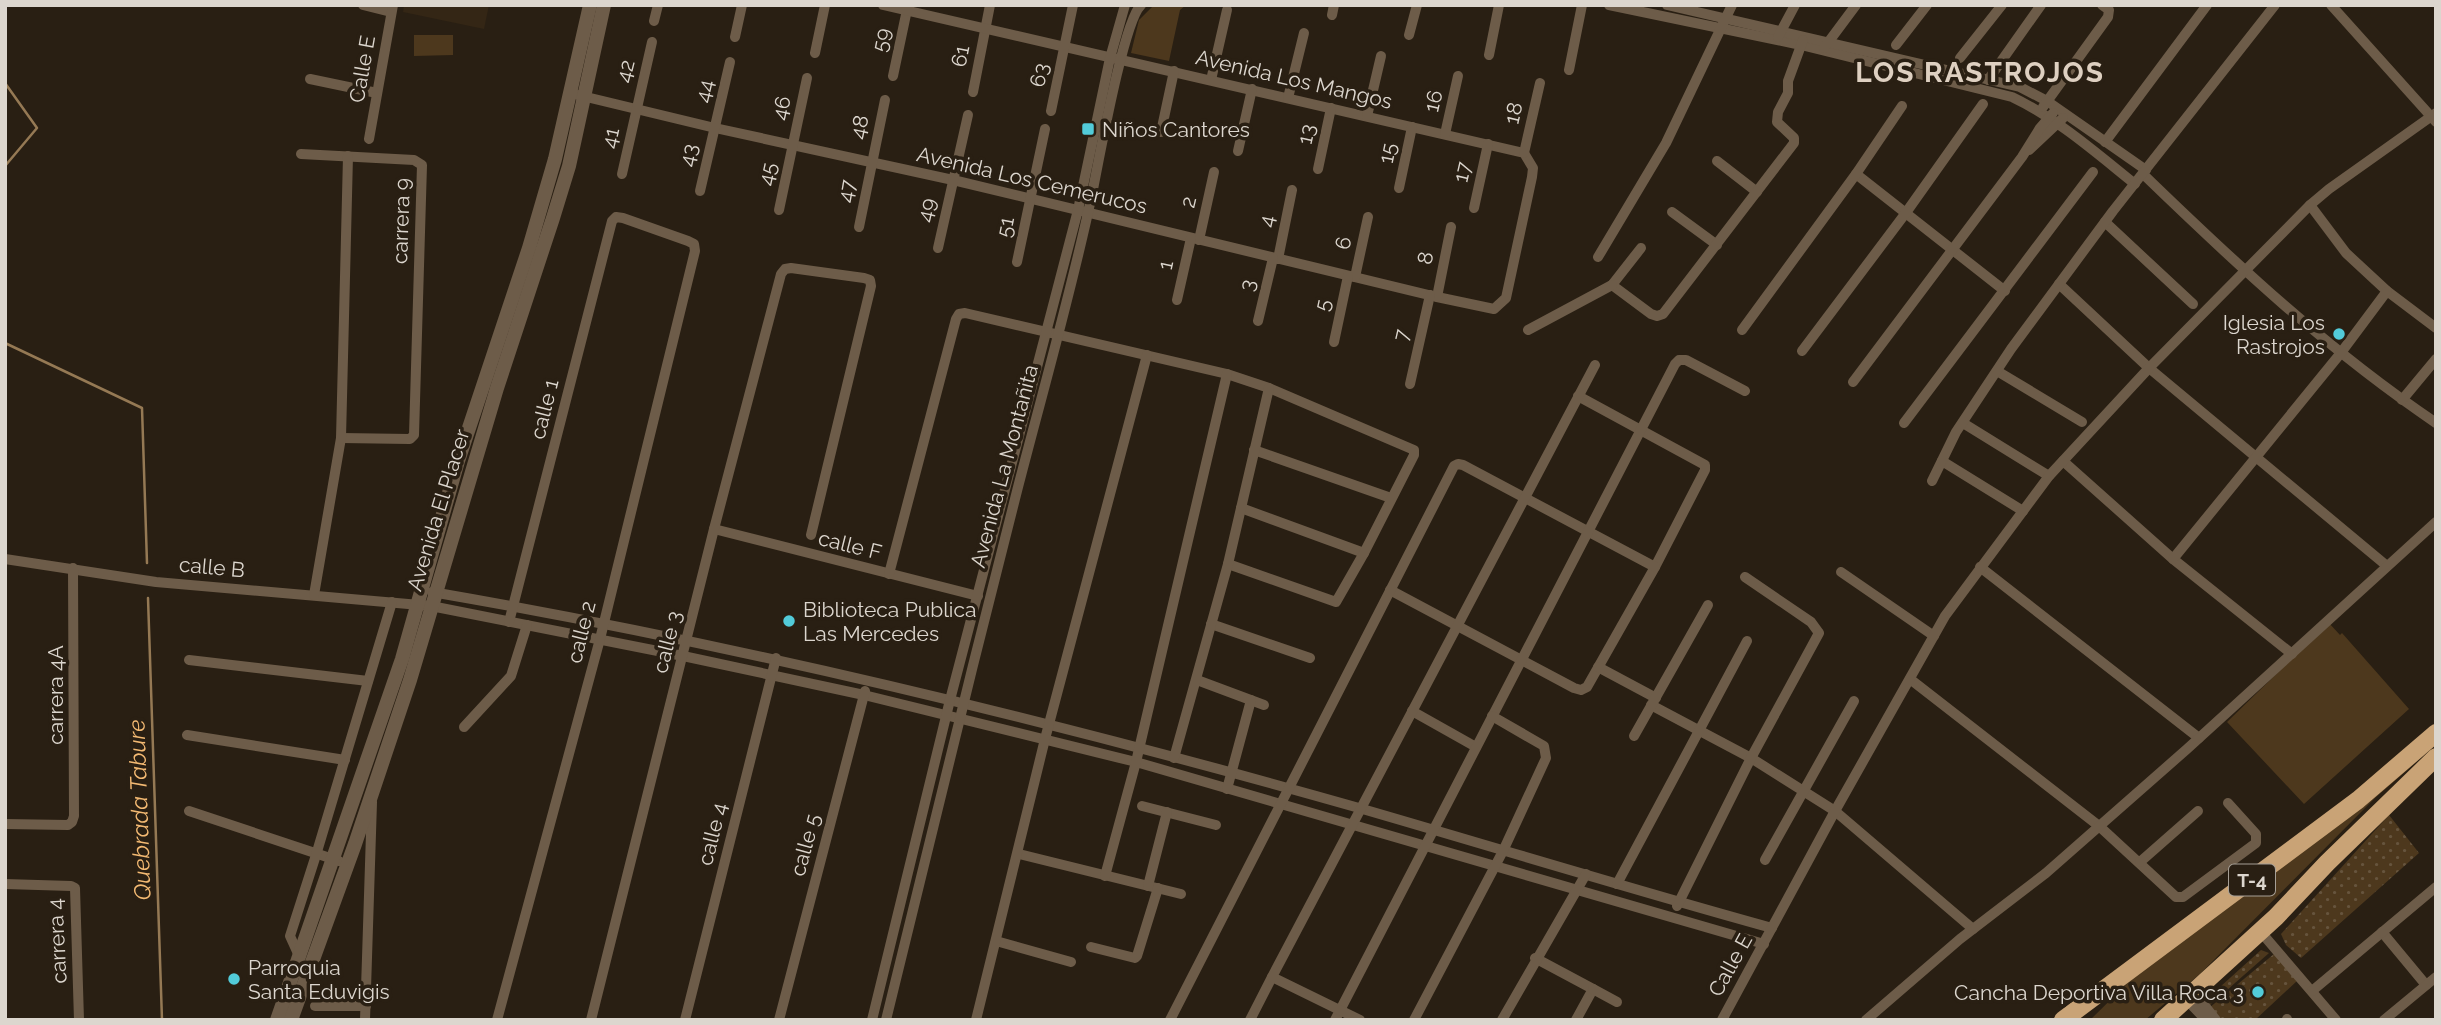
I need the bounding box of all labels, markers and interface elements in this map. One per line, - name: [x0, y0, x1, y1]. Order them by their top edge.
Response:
- street label: 59: [866, 26, 896, 54]
- street label: Calle E: [344, 33, 380, 105]
- street label: 61: [946, 43, 974, 69]
- street label: Avenida Los Mangos: [1193, 44, 1395, 114]
- district label: LOS RASTROJOS: [1855, 56, 2105, 89]
- street label: 42: [610, 57, 640, 85]
- street label: 63: [1024, 61, 1054, 89]
- street label: 44: [689, 77, 719, 105]
- street label: 16: [1418, 88, 1448, 114]
- street label: 46: [766, 94, 796, 122]
- street label: 18: [1498, 100, 1528, 126]
- street label: 48: [844, 113, 874, 141]
- place label: Niños Cantores: [1102, 117, 1250, 142]
- marker: Niños Cantores: [1080, 121, 1096, 137]
- street label: 13: [1292, 122, 1320, 146]
- street label: 41: [596, 125, 624, 151]
- street label: 43: [673, 141, 703, 169]
- street label: Avenida Los Cemerucos: [914, 141, 1150, 219]
- street label: 15: [1373, 141, 1401, 165]
- street label: 17: [1448, 159, 1477, 185]
- street label: 45: [752, 160, 782, 188]
- street label: 47: [832, 177, 860, 204]
- street label: carrera 9: [387, 178, 415, 264]
- street label: 2: [1175, 194, 1201, 210]
- street label: 49: [911, 196, 941, 224]
- street label: 4: [1253, 213, 1279, 229]
- street label: 51: [991, 215, 1019, 239]
- street label: 6: [1329, 234, 1357, 252]
- street label: 8: [1412, 250, 1438, 266]
- street label: 1: [1152, 258, 1178, 272]
- street label: 3: [1234, 277, 1260, 293]
- street label: 5: [1309, 297, 1335, 313]
- place label: Iglesia Los Rastrojos: [2223, 310, 2325, 359]
- street label: 7: [1388, 326, 1415, 343]
- marker: Iglesia Los Rastrojos: [2331, 326, 2347, 342]
- street label: Avenida La Montañita: [965, 362, 1043, 570]
- street label: calle 1: [524, 376, 564, 442]
- street label: Avenida El Placer: [402, 425, 475, 594]
- street label: calle F: [816, 525, 884, 565]
- street label: calle B: [178, 552, 246, 582]
- place label: Biblioteca Publica Las Mercedes: [803, 597, 976, 646]
- street label: calle 2: [561, 598, 601, 666]
- street label: calle 3: [647, 608, 687, 676]
- marker: Biblioteca Publica Las Mercedes: [781, 613, 797, 629]
- street label: carrera 4A: [43, 645, 68, 745]
- water label: Quebrada Tabure: [122, 719, 156, 901]
- street label: calle 4: [692, 800, 732, 868]
- street label: calle 5: [785, 811, 825, 879]
- road number: T-4: [2229, 864, 2275, 895]
- street label: carrera 4: [42, 898, 72, 984]
- street label: Calle E: [1703, 929, 1757, 1001]
- place label: Parroquia Santa Eduvigis: [248, 955, 390, 1004]
- marker: Parroquia Santa Eduvigis: [226, 971, 242, 987]
- place label: Cancha Deportiva Villa Roca 3: [1954, 980, 2244, 1005]
- marker: Cancha Deportiva Villa Roca 3: [2250, 984, 2266, 1000]

